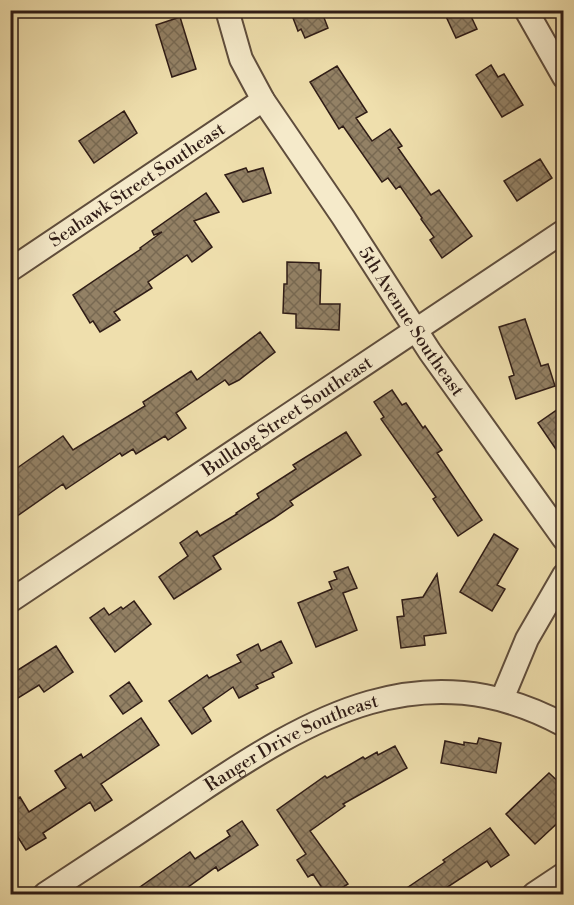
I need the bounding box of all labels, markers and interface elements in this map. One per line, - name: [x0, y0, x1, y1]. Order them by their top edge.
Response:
- street label: Seahawk Street Southeast: [45, 117, 230, 252]
- street label: 5th Avenue Southeast: [353, 242, 469, 401]
- street label: Bulldog Street Southeast: [197, 351, 377, 482]
- street label: Ranger Drive Southeast: [201, 689, 381, 797]

